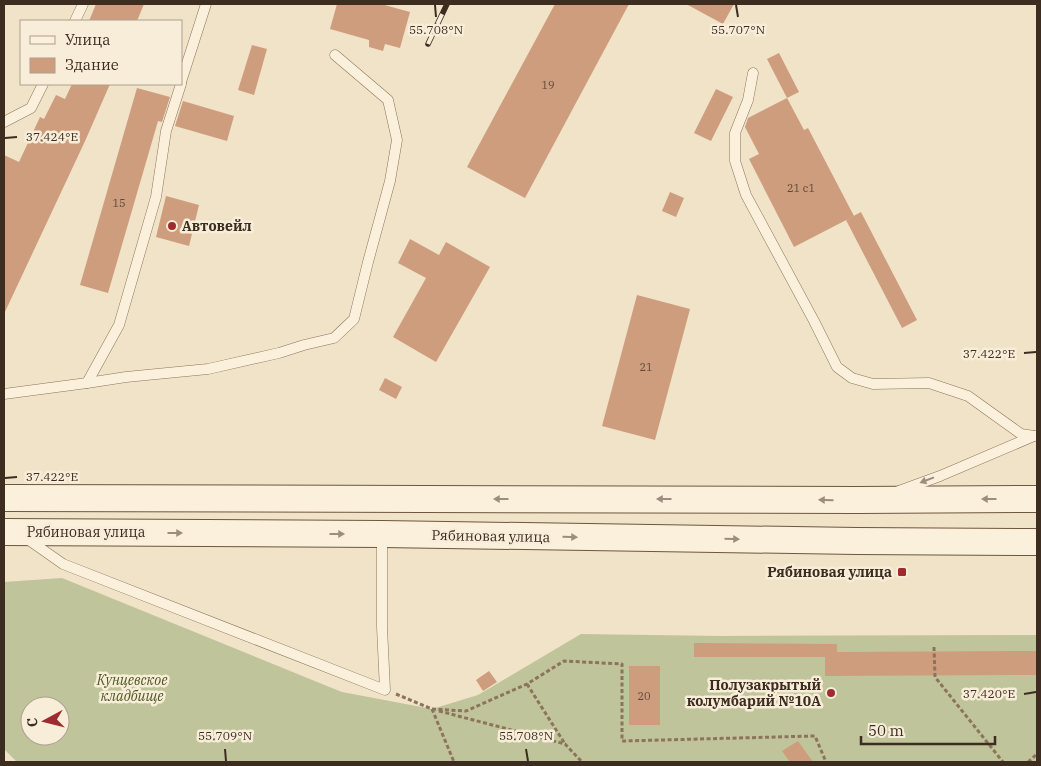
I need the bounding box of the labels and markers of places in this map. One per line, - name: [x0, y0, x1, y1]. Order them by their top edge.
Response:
- place label: Автовейл: [182, 217, 252, 235]
- marker: Автовейл: [166, 220, 178, 232]
- place label: Рябиновая улица: [767, 563, 892, 581]
- marker: Рябиновая улица: [896, 566, 908, 578]
- place label: Полузакрытый колумбарий №10А: [687, 676, 821, 710]
- marker: Полузакрытый колумбарий №10А: [825, 687, 837, 699]

